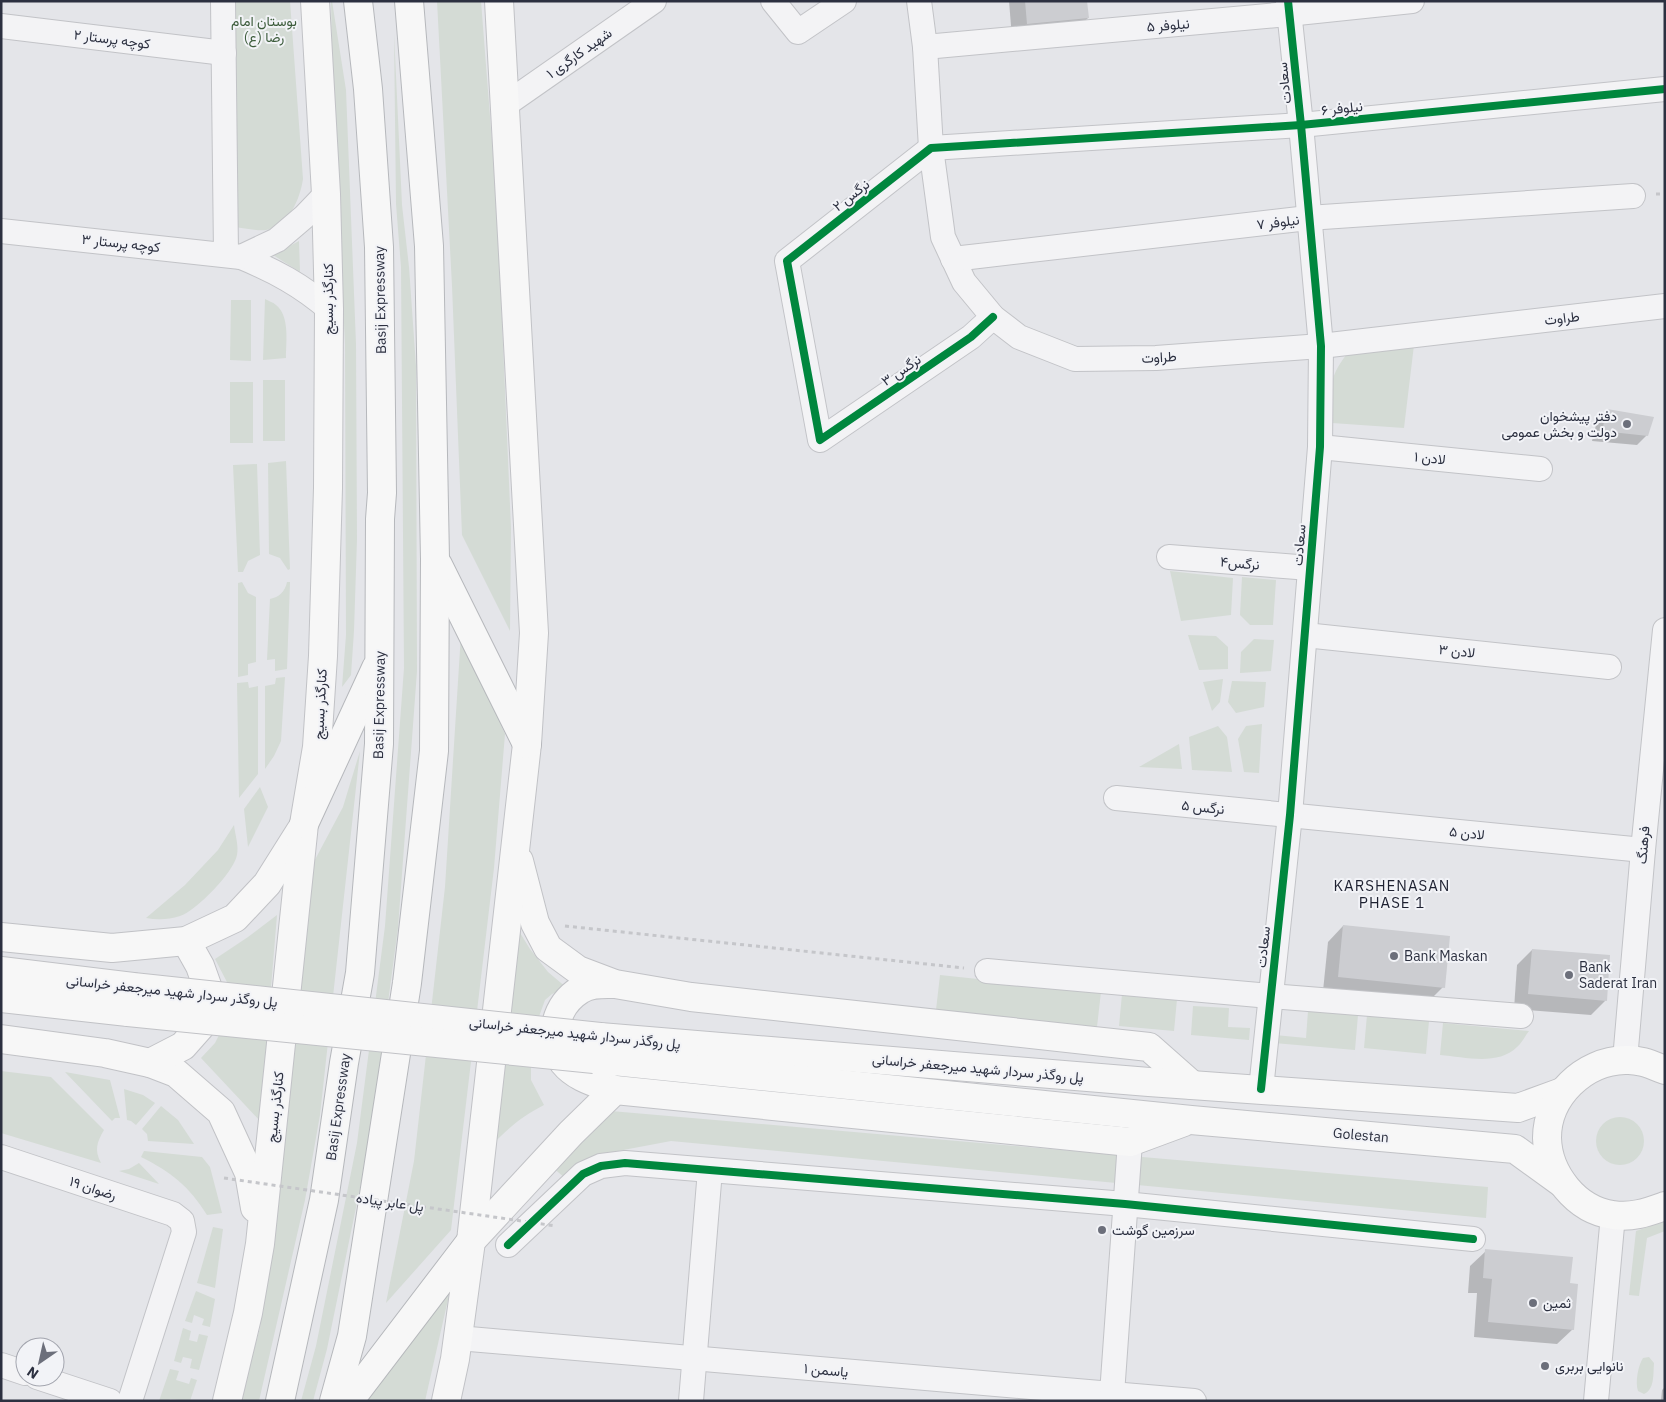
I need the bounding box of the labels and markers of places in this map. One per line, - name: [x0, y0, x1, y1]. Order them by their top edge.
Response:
- place label: دفتر پیشخوان دولت و بخش عمومی: [1502, 407, 1617, 441]
- marker: دفتر پیشخوان دولت و بخش عمومی: [1621, 418, 1633, 430]
- place label: Bank Maskan: [1404, 947, 1488, 965]
- marker: Bank Maskan: [1388, 950, 1400, 962]
- place label: Bank Saderat Iran: [1579, 958, 1657, 992]
- marker: Bank Saderat Iran: [1563, 969, 1575, 981]
- place label: سرزمین گوشت: [1112, 1221, 1195, 1239]
- marker: سرزمین گوشت: [1096, 1224, 1108, 1236]
- place label: ثمین: [1543, 1294, 1571, 1312]
- marker: ثمین: [1527, 1297, 1539, 1309]
- place label: نانوایی بربری: [1555, 1357, 1623, 1375]
- marker: نانوایی بربری: [1539, 1360, 1551, 1372]

